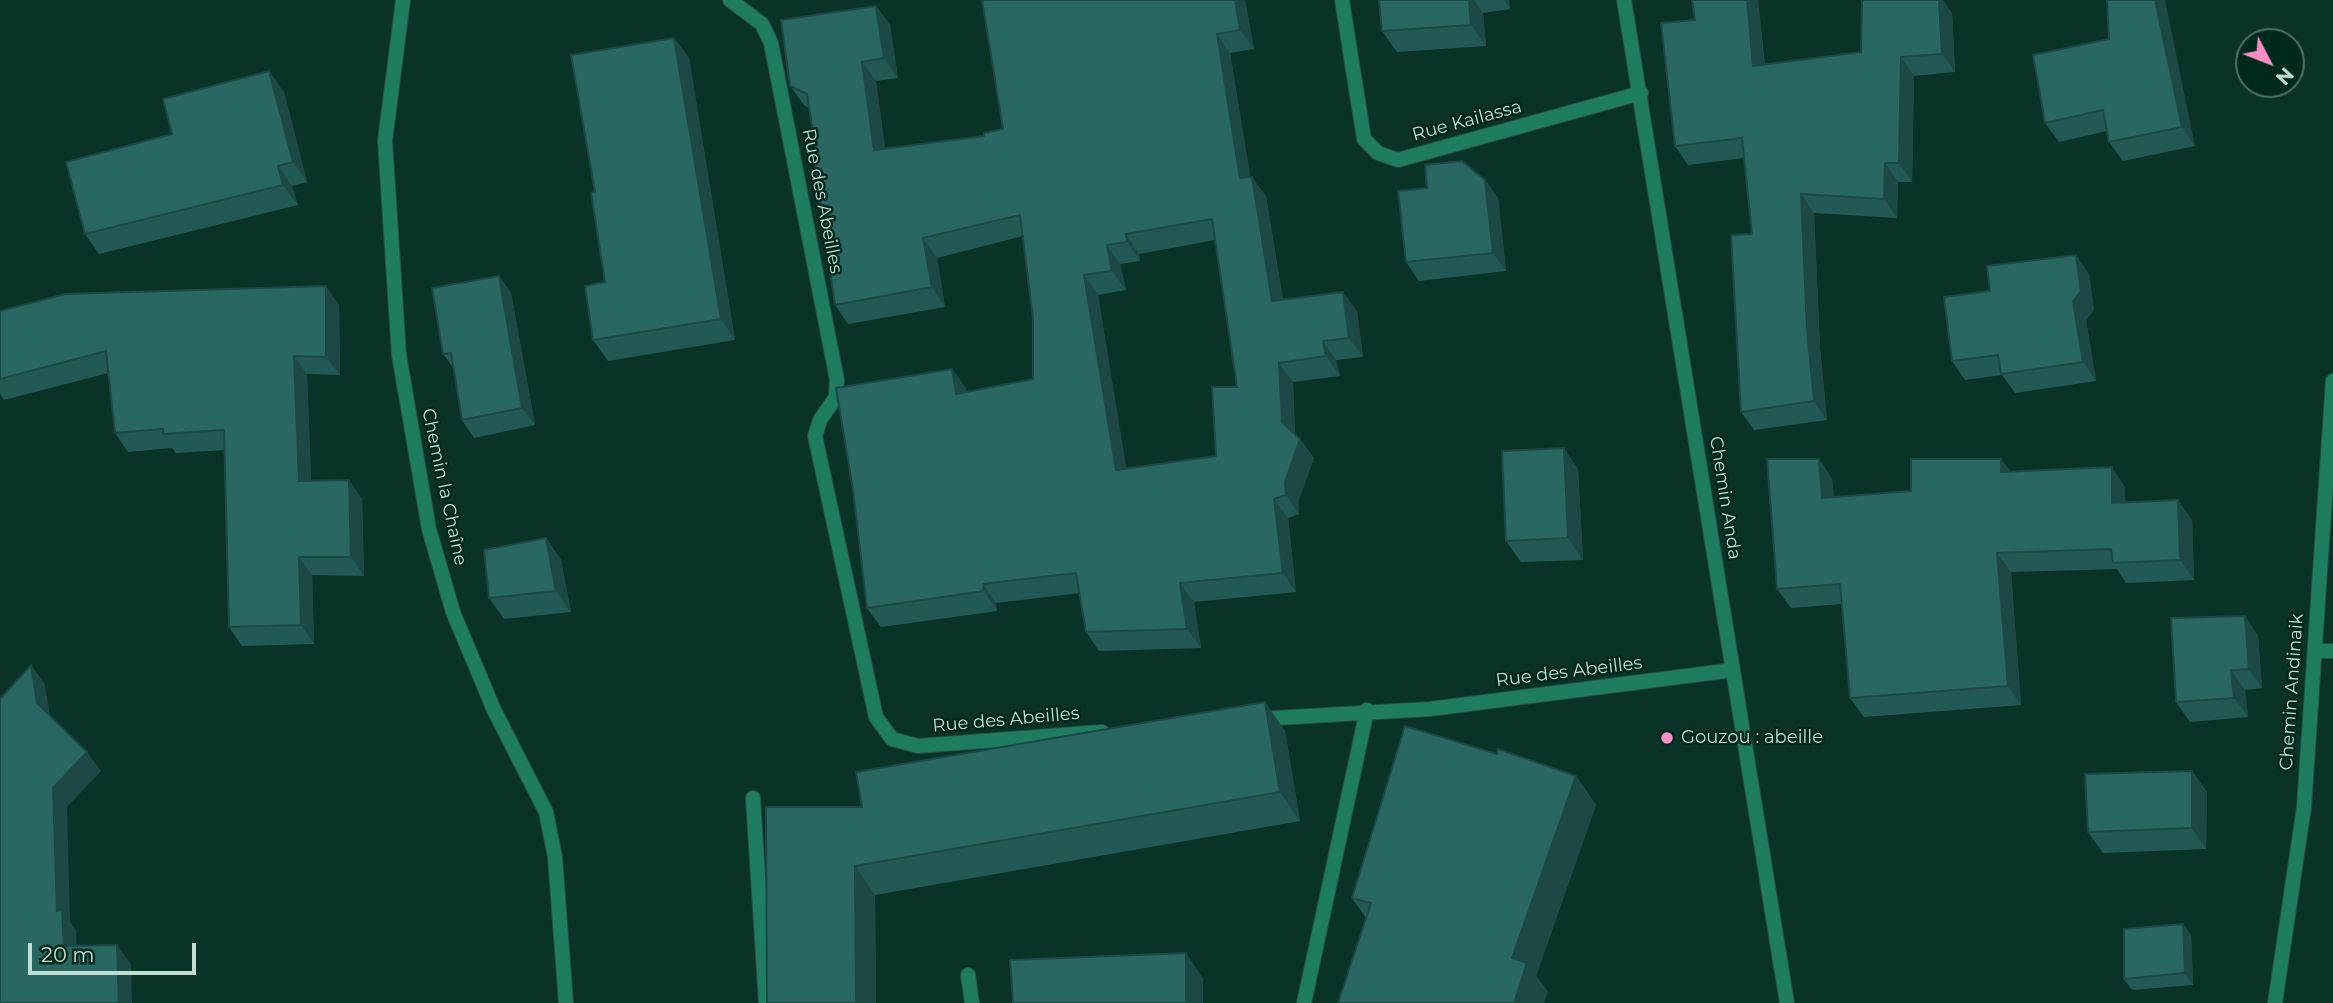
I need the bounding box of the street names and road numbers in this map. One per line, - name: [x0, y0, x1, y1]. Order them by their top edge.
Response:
- street label: Rue Kailassa: [1410, 96, 1524, 146]
- street label: Rue des Abeilles: [797, 127, 847, 275]
- street label: Chemin la Chaîne: [417, 406, 471, 568]
- street label: Chemin Anda: [1705, 435, 1745, 561]
- street label: Chemin Andinaik: [2276, 613, 2308, 771]
- street label: Rue des Abeilles: [1495, 652, 1643, 692]
- street label: Rue des Abeilles: [932, 703, 1080, 737]

